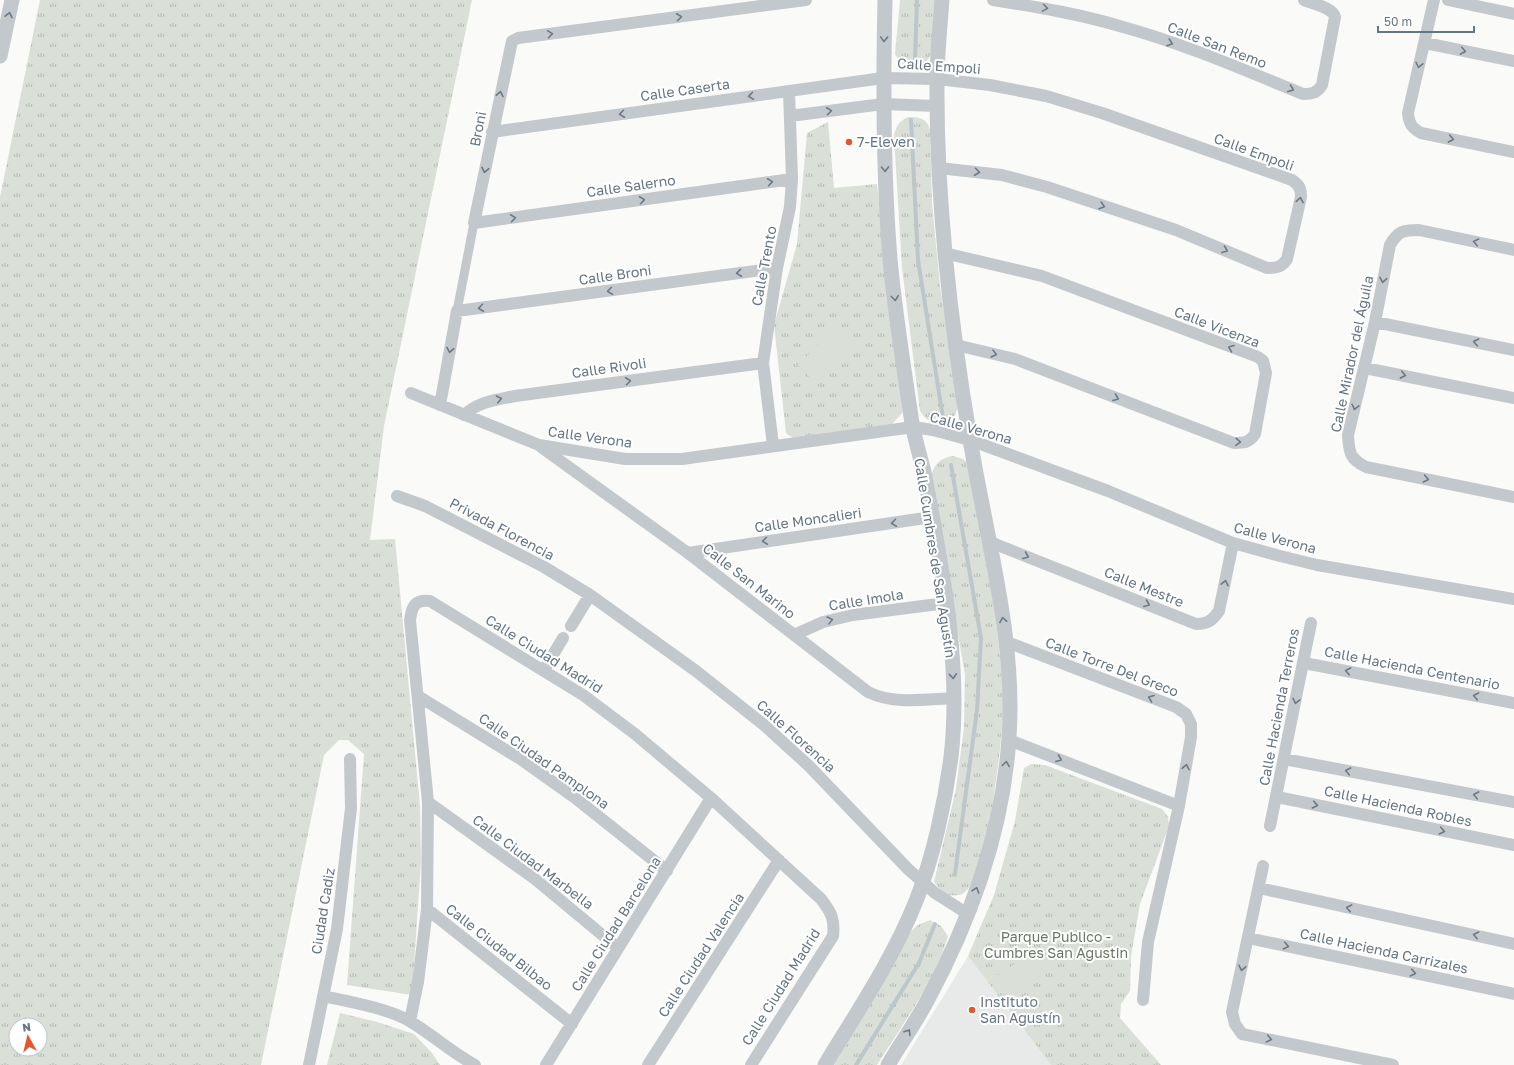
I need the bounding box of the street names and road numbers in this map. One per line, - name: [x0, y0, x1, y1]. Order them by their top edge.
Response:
- street label: Calle San Remo: [1165, 18, 1269, 71]
- street label: Calle Empoli: [897, 54, 982, 77]
- street label: Calle Caserta: [639, 75, 731, 104]
- street label: Broni: [466, 110, 489, 148]
- street label: Calle Empoli: [1212, 129, 1297, 174]
- street label: Calle Salerno: [585, 171, 677, 200]
- street label: Calle Trento: [747, 224, 780, 307]
- street label: Calle Broni: [577, 261, 652, 288]
- street label: Calle Mirador del Águila: [1327, 274, 1376, 434]
- street label: Calle Vicenza: [1172, 302, 1262, 351]
- street label: Calle Rivoli: [570, 354, 647, 381]
- street label: Calle Verona: [928, 408, 1014, 447]
- street label: Calle Verona: [547, 422, 633, 451]
- street label: Calle Cumbres de San Agustín: [911, 457, 960, 659]
- street label: Privada Florencia: [447, 494, 558, 563]
- street label: Calle Moncalieri: [753, 504, 863, 535]
- street label: Calle Verona: [1232, 518, 1318, 557]
- street label: Calle San Marino: [700, 539, 799, 622]
- street label: Calle Mestre: [1102, 563, 1187, 610]
- street label: Calle Imola: [827, 585, 905, 614]
- street label: Calle Ciudad Madrid: [483, 611, 606, 696]
- street label: Calle Hacienda Terreros: [1255, 627, 1302, 787]
- street label: Calle Torre Del Greco: [1043, 633, 1181, 700]
- street label: Calle Hacienda Centenario: [1323, 642, 1501, 693]
- street label: Calle Florencia: [753, 696, 839, 776]
- street label: Calle Ciudad Pamplona: [476, 709, 613, 812]
- street label: Calle Hacienda Robles: [1323, 782, 1474, 830]
- street label: Calle Ciudad Marbella: [469, 810, 597, 913]
- street label: Calle Ciudad Barcelona: [567, 853, 664, 994]
- street label: Ciudad Cadiz: [307, 866, 338, 955]
- street label: Calle Ciudad Valencia: [654, 889, 747, 1020]
- street label: Calle Ciudad Bilbao: [443, 900, 556, 994]
- street label: Calle Hacienda Carrizales: [1298, 924, 1470, 977]
- street label: Calle Ciudad Madrid: [738, 925, 823, 1048]

